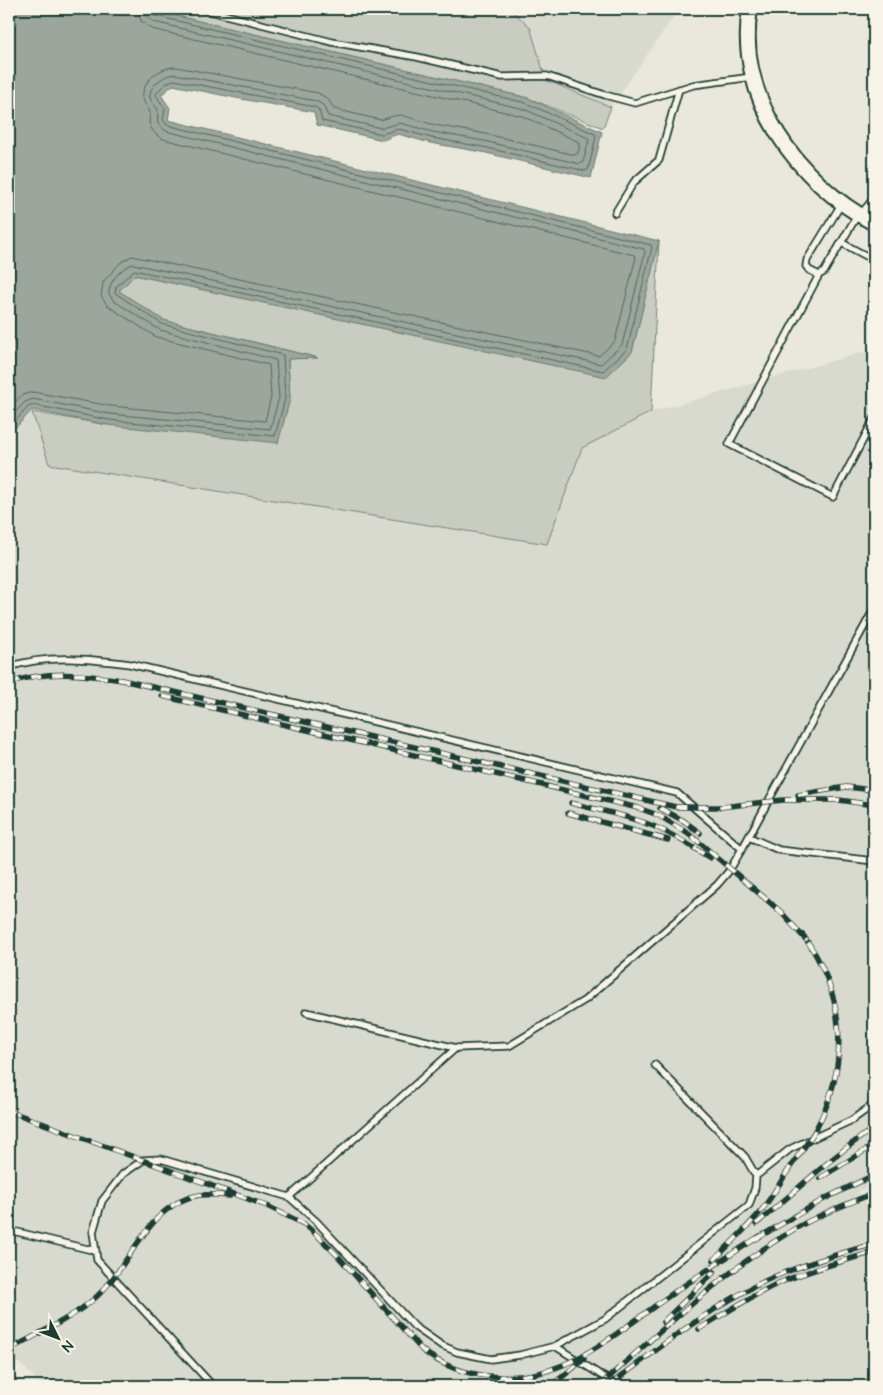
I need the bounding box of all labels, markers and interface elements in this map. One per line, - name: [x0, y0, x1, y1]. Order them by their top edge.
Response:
- north arrow: [32, 1312, 82, 1362]
- text: N: [56, 1336, 77, 1356]

